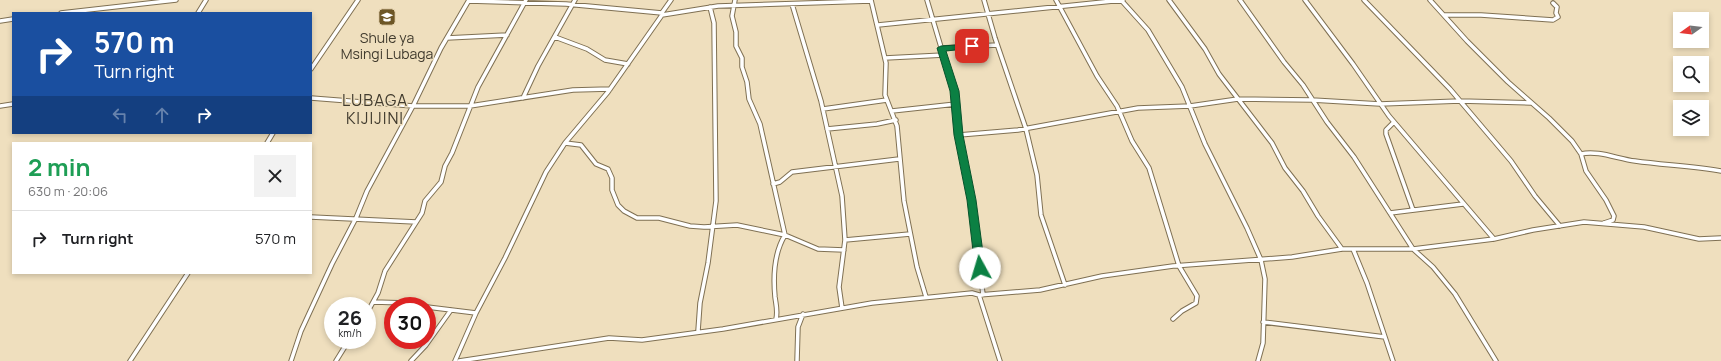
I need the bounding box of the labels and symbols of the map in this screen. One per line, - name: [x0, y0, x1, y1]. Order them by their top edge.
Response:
- school or university icon: Shule ya Msingi Lubaga: [377, 7, 397, 27]
- north arrow: [1673, 12, 1709, 48]
- place label: Shule ya Msingi Lubaga: [341, 28, 433, 63]
- pin: [955, 29, 989, 63]
- district label: LUBAGA KIJIJINI: [342, 89, 408, 129]
- position arrow: [959, 247, 1001, 289]
- speed limit sign: 30: [384, 297, 436, 349]

